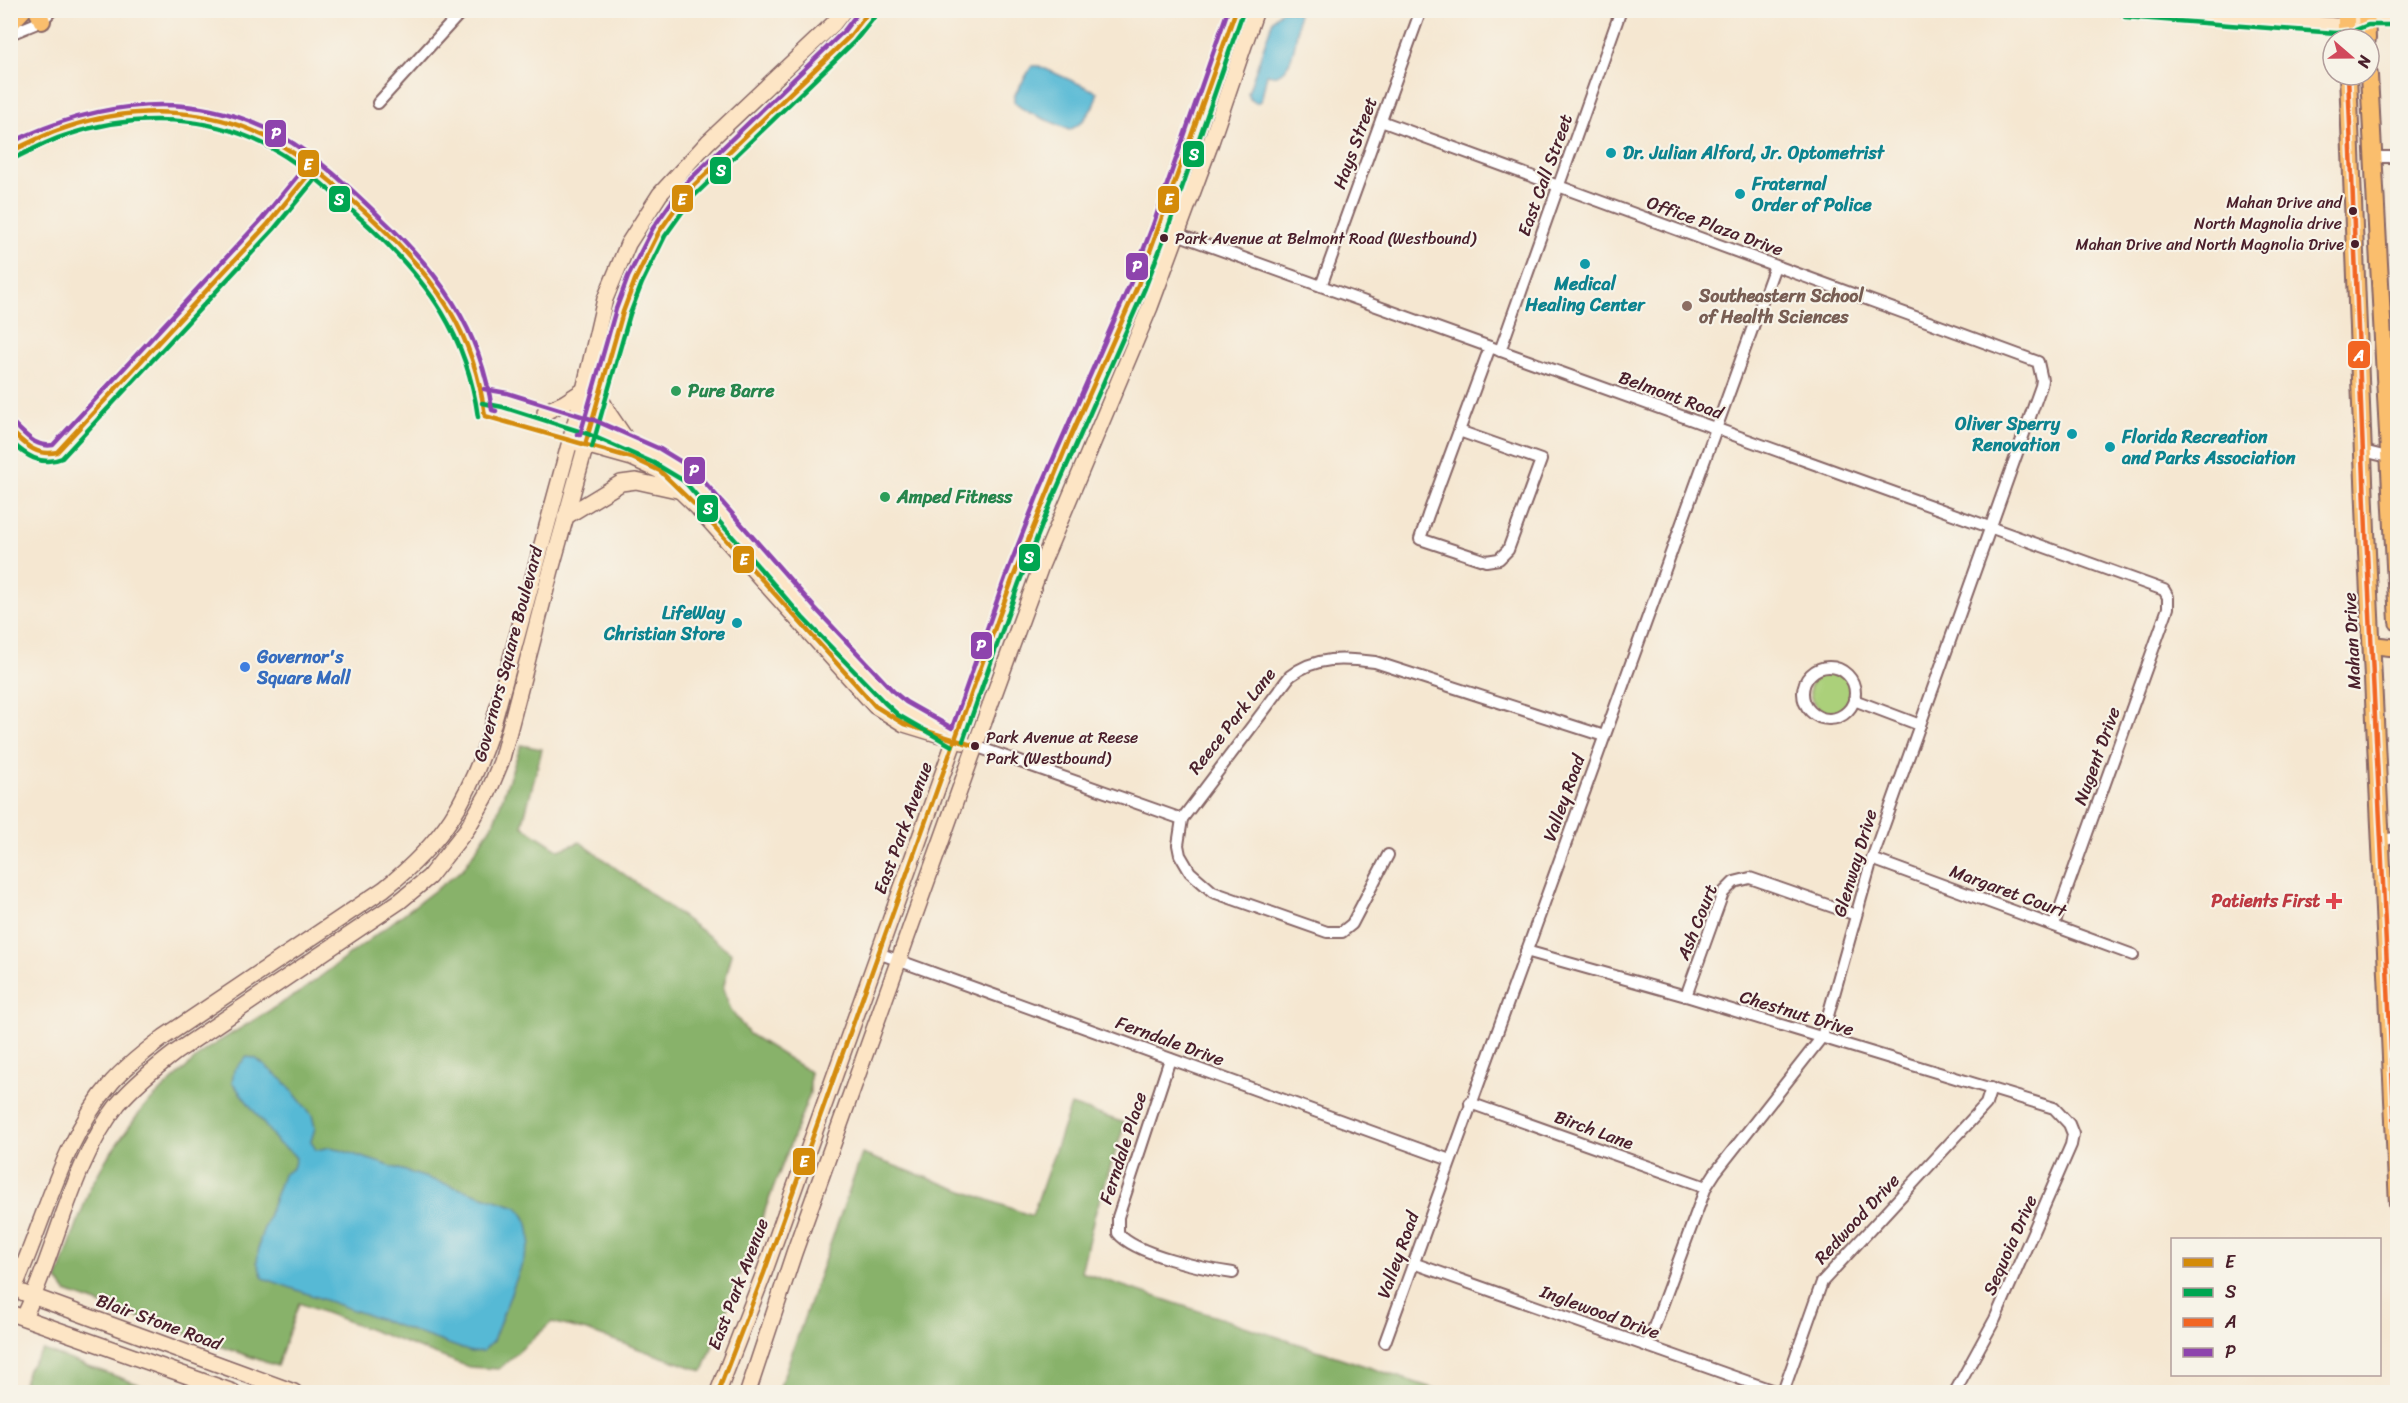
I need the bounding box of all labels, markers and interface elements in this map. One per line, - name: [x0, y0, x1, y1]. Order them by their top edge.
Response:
- north arrow: [2321, 27, 2381, 87]
- text: N: [2349, 51, 2380, 73]
- street label: Hays Street: [1323, 92, 1387, 194]
- street label: East Call Street: [1508, 109, 1582, 241]
- line badge: P: [264, 119, 287, 148]
- text: P: [271, 119, 281, 148]
- place label: Dr. Julian Alford, Jr. Optometrist: [1623, 137, 1886, 169]
- line badge: S: [1182, 140, 1205, 168]
- text: S: [1188, 140, 1200, 169]
- marker: Dr. Julian Alford, Jr. Optometrist: [1604, 146, 1618, 160]
- line badge: E: [297, 149, 320, 178]
- text: E: [304, 150, 314, 179]
- line badge: S: [709, 156, 732, 185]
- text: S: [715, 156, 727, 185]
- place label: Fraternal Order of Police: [1751, 168, 1873, 221]
- line badge: E: [671, 184, 694, 213]
- line badge: S: [328, 185, 351, 213]
- text: S: [333, 185, 345, 214]
- text: E: [678, 185, 688, 214]
- line badge: E: [1157, 185, 1180, 214]
- text: E: [1165, 185, 1175, 214]
- street label: Office Plaza Drive: [1642, 186, 1788, 266]
- marker: Fraternal Order of Police: [1733, 187, 1747, 201]
- place label: Mahan Drive and North Magnolia drive: [2194, 188, 2344, 238]
- marker: Mahan Drive and North Magnolia drive: [2347, 205, 2359, 217]
- place label: Park Avenue at Belmont Road (Westbound): [1175, 224, 1477, 253]
- place label: Mahan Drive and North Magnolia Drive: [2076, 230, 2344, 259]
- marker: Park Avenue at Belmont Road (Westbound): [1158, 232, 1170, 244]
- marker: Mahan Drive and North Magnolia Drive: [2349, 238, 2361, 250]
- line badge: P: [1125, 252, 1149, 281]
- text: P: [1132, 252, 1142, 281]
- marker: Medical Healing Center: [1578, 257, 1592, 271]
- place label: Medical Healing Center: [1524, 268, 1646, 321]
- place label: Southeastern School of Health Sciences: [1698, 280, 1864, 333]
- marker: Southeastern School of Health Sciences: [1680, 299, 1694, 313]
- line badge: A: [2347, 340, 2371, 369]
- text: A: [2353, 341, 2364, 370]
- street label: Belmont Road: [1614, 361, 1729, 429]
- place label: Pure Barre: [688, 375, 775, 407]
- marker: Pure Barre: [669, 384, 683, 398]
- place label: Oliver Sperry Renovation: [1955, 408, 2061, 461]
- place label: Florida Recreation and Parks Association: [2121, 421, 2296, 474]
- marker: Oliver Sperry Renovation: [2065, 427, 2079, 441]
- marker: Florida Recreation and Parks Association: [2103, 440, 2117, 454]
- line badge: P: [683, 456, 706, 485]
- text: P: [689, 456, 699, 485]
- place label: Amped Fitness: [896, 481, 1013, 513]
- marker: Amped Fitness: [878, 490, 892, 504]
- line badge: S: [696, 494, 719, 523]
- text: S: [702, 494, 714, 523]
- street label: Governors Square Boulevard: [464, 541, 553, 765]
- line badge: S: [1018, 543, 1041, 572]
- text: S: [1023, 543, 1035, 572]
- line badge: E: [732, 545, 755, 574]
- text: E: [740, 545, 750, 574]
- street label: Mahan Drive: [2333, 592, 2371, 690]
- place label: LifeWay Christian Store: [603, 597, 726, 650]
- marker: LifeWay Christian Store: [730, 616, 744, 630]
- line badge: P: [970, 631, 993, 660]
- text: P: [976, 631, 986, 660]
- place label: Governor's Square Mall: [256, 641, 351, 694]
- marker: Governor's Square Mall: [238, 660, 252, 674]
- street label: Reece Park Lane: [1180, 660, 1284, 782]
- street label: Nugent Drive: [2064, 702, 2130, 810]
- place label: Park Avenue at Reese Park (Westbound): [986, 723, 1138, 773]
- marker: Park Avenue at Reese Park (Westbound): [969, 740, 981, 752]
- street label: Valley Road: [1534, 749, 1595, 846]
- street label: East Park Avenue: [864, 757, 942, 899]
- street label: Glenway Drive: [1823, 805, 1887, 921]
- street label: Margaret Court: [1945, 855, 2072, 927]
- street label: Ash Court: [1667, 879, 1727, 966]
- place label: Patients First: [2211, 885, 2320, 917]
- marker: Patients First: [2325, 892, 2343, 910]
- street label: Chestnut Drive: [1736, 980, 1858, 1046]
- street label: Ferndale Drive: [1111, 1006, 1229, 1076]
- street label: Ferndale Place: [1090, 1088, 1156, 1208]
- street label: Birch Lane: [1550, 1101, 1639, 1159]
- line badge: E: [792, 1147, 816, 1176]
- text: E: [800, 1147, 810, 1176]
- street label: Redwood Drive: [1806, 1166, 1908, 1272]
- street label: Sequoia Drive: [1974, 1189, 2046, 1301]
- street label: Valley Road: [1368, 1206, 1429, 1303]
- street label: East Park Avenue: [698, 1213, 778, 1355]
- legend: [2171, 1238, 2381, 1376]
- text: E: [2225, 1246, 2236, 1278]
- street label: Inglewood Drive: [1535, 1275, 1665, 1349]
- text: S: [2225, 1276, 2236, 1308]
- street label: Blair Stone Road: [91, 1284, 228, 1360]
- text: A: [2224, 1306, 2237, 1338]
- text: P: [2225, 1336, 2236, 1368]

